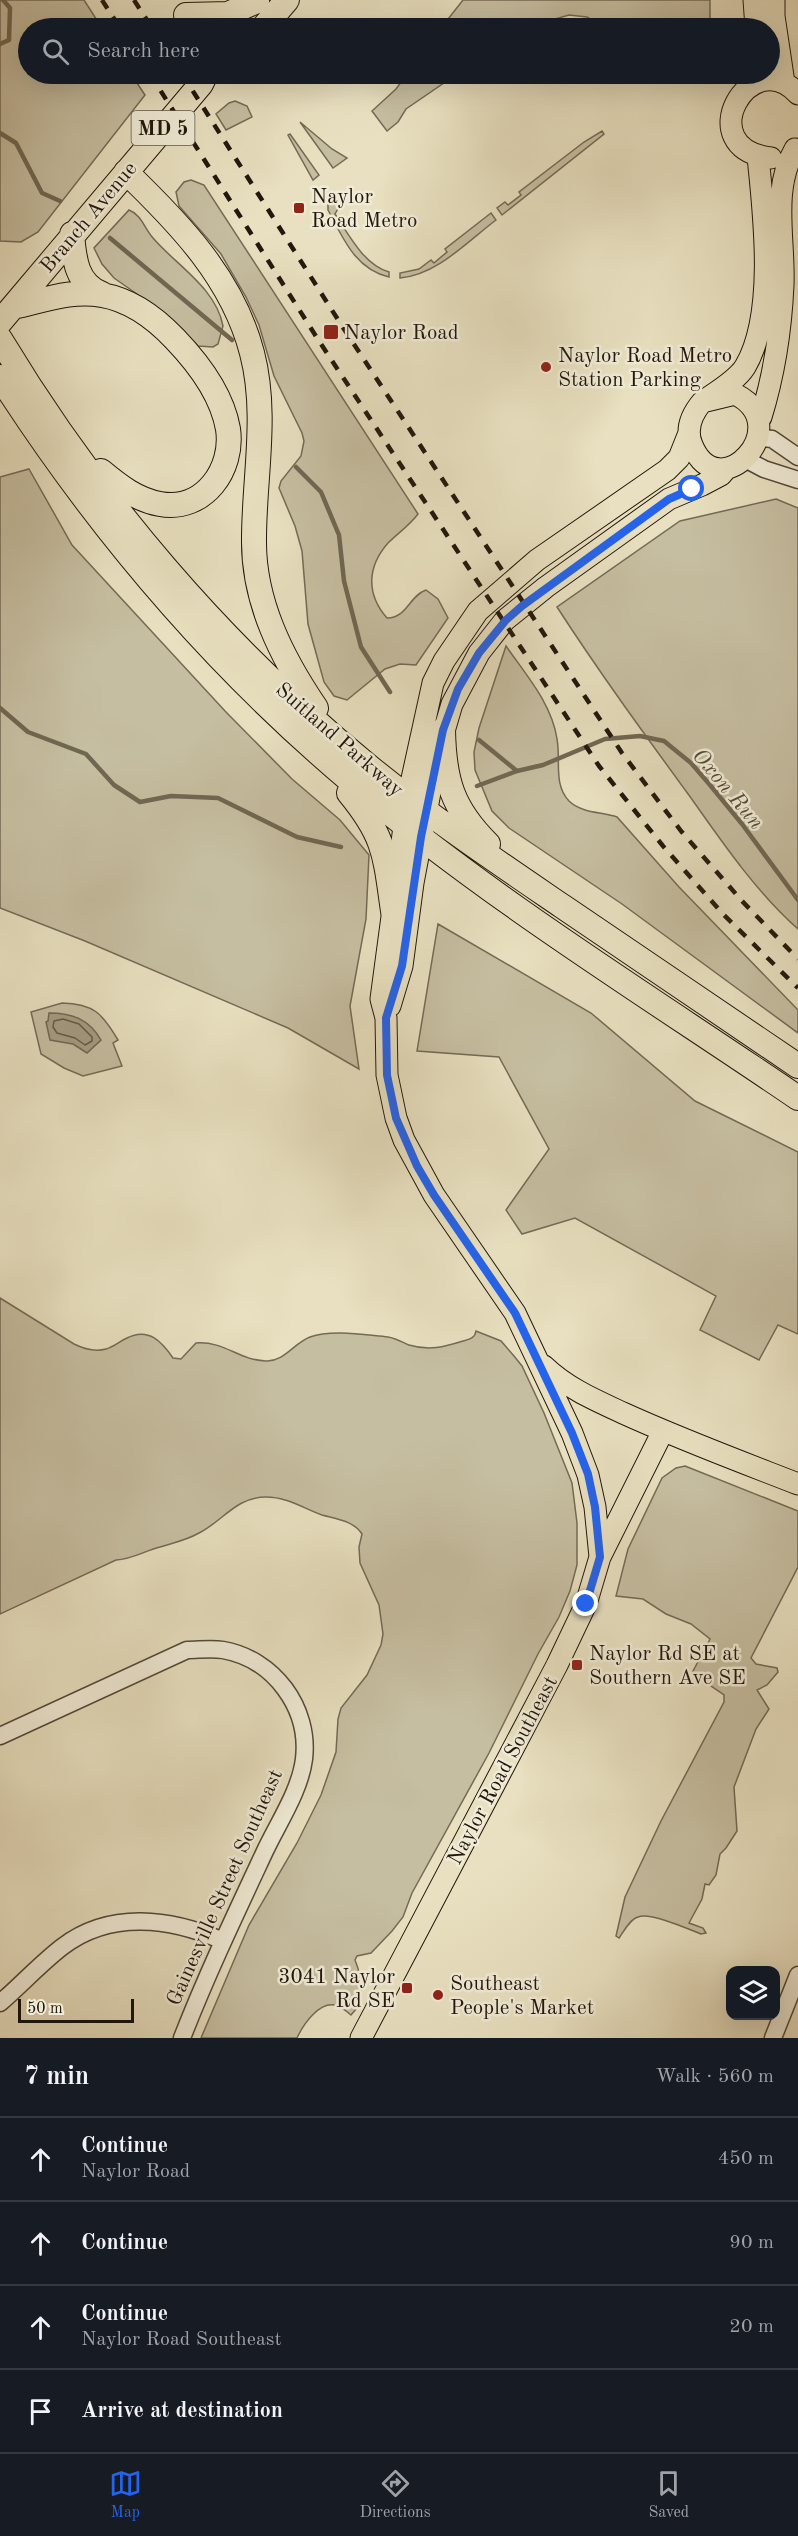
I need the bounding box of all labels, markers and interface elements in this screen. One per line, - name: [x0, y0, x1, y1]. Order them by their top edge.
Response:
- search box: [18, 18, 780, 84]
- icon: search: [39, 35, 72, 68]
- text: Search here: [87, 40, 200, 62]
- road number: MD 5: [132, 111, 195, 145]
- street label: Branch Avenue: [37, 158, 142, 278]
- place label: Naylor Road Metro: [311, 187, 417, 232]
- marker: Naylor Road Metro: [292, 201, 306, 215]
- marker: Naylor Road: [322, 323, 340, 341]
- place label: Naylor Road: [344, 323, 459, 344]
- place label: Naylor Road Metro Station Parking: [558, 346, 732, 391]
- marker: Naylor Road Metro Station Parking: [539, 360, 553, 374]
- route start: [678, 475, 704, 501]
- street label: Suitland Parkway: [271, 679, 407, 801]
- water label: Oxon Run: [688, 745, 768, 834]
- route end: [572, 1590, 598, 1616]
- place label: Naylor Rd SE at Southern Ave SE: [589, 1644, 746, 1689]
- marker: Naylor Rd SE at Southern Ave SE: [570, 1658, 584, 1672]
- street label: Naylor Road Southeast: [445, 1673, 562, 1869]
- street label: Gainesville Street Southeast: [164, 1766, 287, 2009]
- map controls: [726, 1966, 780, 2020]
- button: layers: [726, 1966, 780, 2020]
- place label: 3041 Naylor Rd SE: [278, 1967, 395, 2012]
- place label: Southeast People's Market: [450, 1974, 594, 2019]
- marker: 3041 Naylor Rd SE: [400, 1981, 414, 1995]
- marker: Southeast People's Market: [431, 1988, 445, 2002]
- scale bar: [18, 1996, 134, 2024]
- text: 50 m: [27, 2001, 63, 2017]
- text: 7 min: [24, 2064, 89, 2090]
- text: Walk · 560 m: [655, 2067, 774, 2087]
- text: Continue: [81, 2135, 168, 2157]
- icon: ahead: [24, 2143, 57, 2176]
- text: 450 m: [718, 2149, 774, 2169]
- text: Naylor Road: [81, 2162, 190, 2182]
- icon: ahead: [24, 2227, 57, 2260]
- text: Continue: [81, 2232, 168, 2254]
- text: 90 m: [729, 2233, 774, 2253]
- text: Continue: [81, 2303, 168, 2325]
- icon: ahead: [24, 2311, 57, 2344]
- text: 20 m: [729, 2317, 774, 2337]
- text: Naylor Road Southeast: [81, 2330, 281, 2350]
- icon: arrive: [24, 2395, 57, 2428]
- text: Arrive at destination: [81, 2400, 283, 2422]
- tab: Map: [109, 2467, 142, 2523]
- tab: Directions: [360, 2467, 431, 2523]
- tab: Saved: [648, 2467, 689, 2523]

